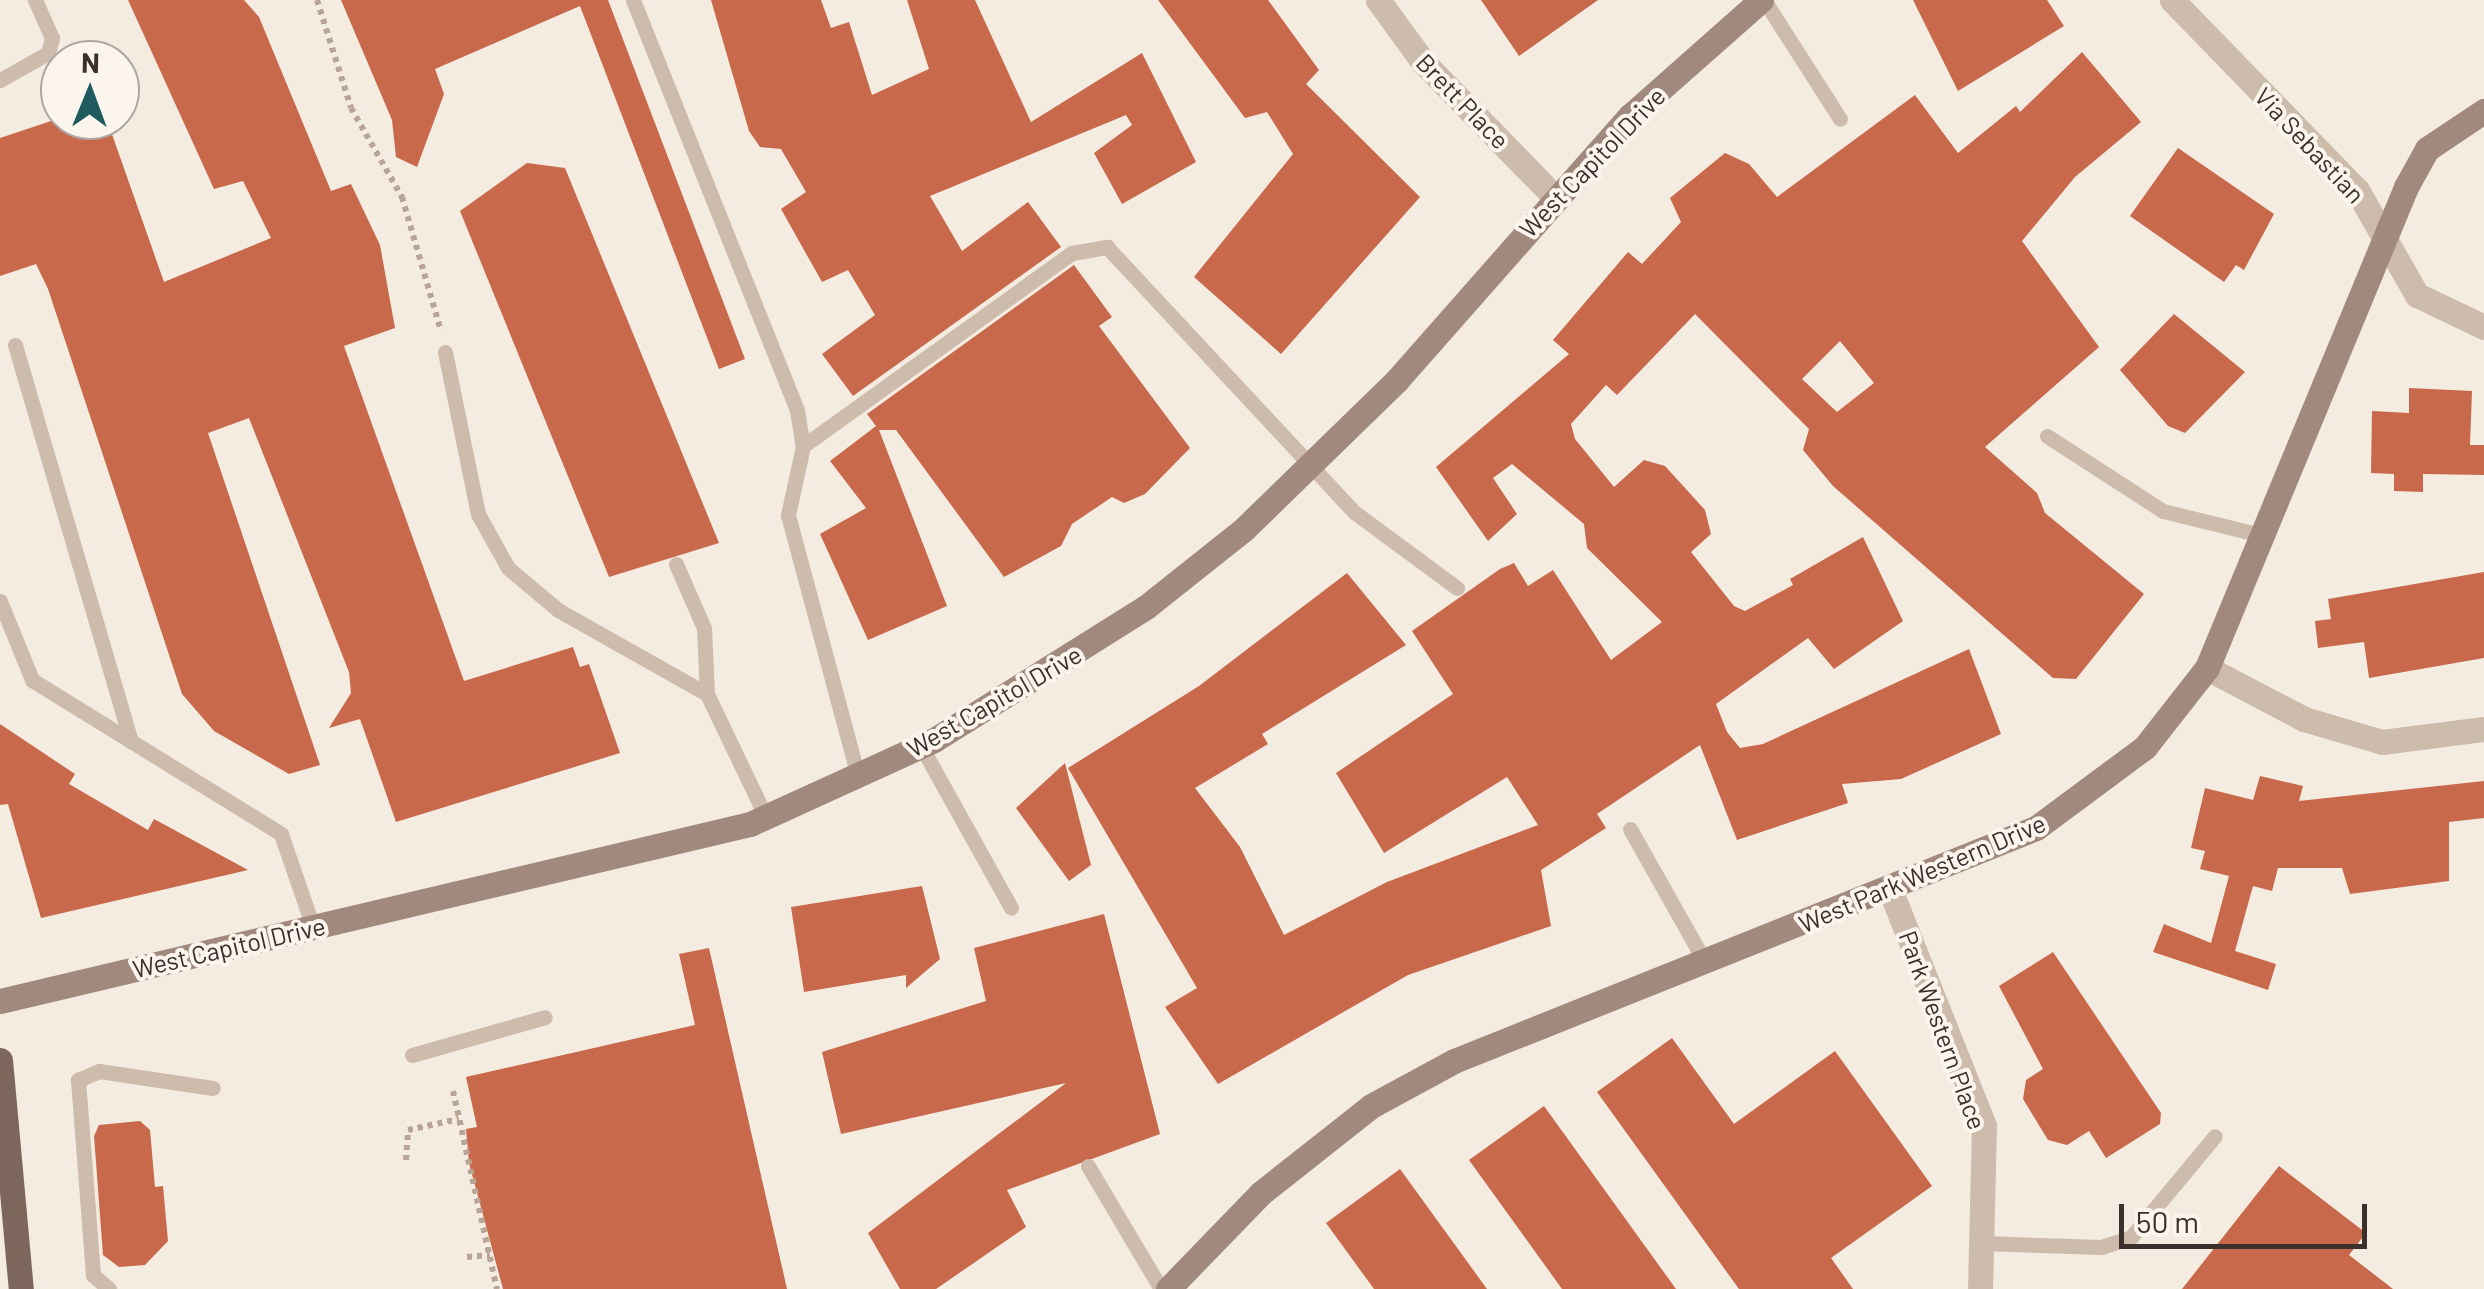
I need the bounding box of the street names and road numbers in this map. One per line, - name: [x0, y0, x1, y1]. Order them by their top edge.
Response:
- street label: Brett Place: [1410, 47, 1516, 155]
- street label: West Capitol Drive: [1513, 81, 1671, 243]
- street label: Via Sebastian: [2249, 81, 2371, 209]
- street label: West Capitol Drive: [901, 639, 1087, 763]
- street label: West Park Western Drive: [1794, 807, 2050, 939]
- street label: West Capitol Drive: [130, 910, 328, 984]
- street label: Park Western Place: [1893, 927, 1993, 1133]

